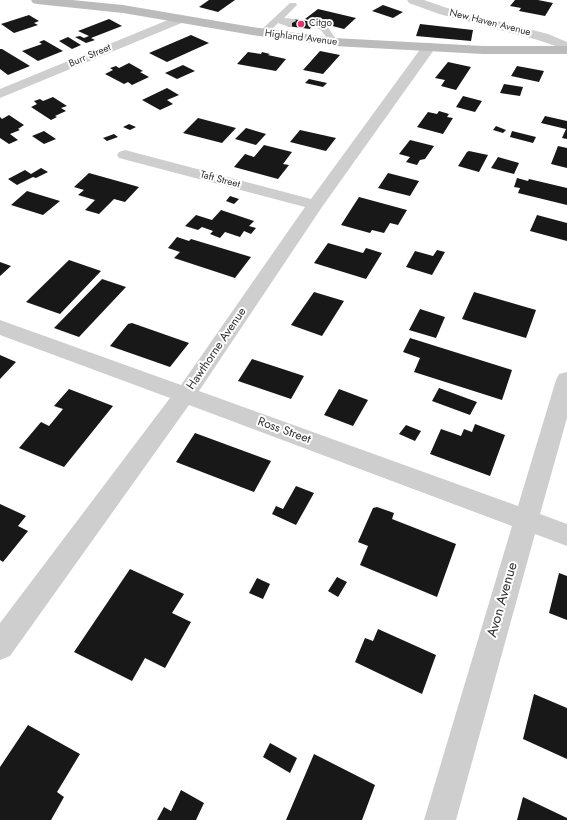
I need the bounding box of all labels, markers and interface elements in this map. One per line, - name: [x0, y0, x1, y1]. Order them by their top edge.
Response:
- street label: New Haven Avenue: [448, 7, 532, 39]
- place label: Citgo: [309, 18, 332, 30]
- marker: Citgo: [296, 19, 306, 29]
- street label: Highland Avenue: [264, 28, 338, 48]
- street label: Burr Street: [67, 42, 113, 70]
- street label: Taft Street: [199, 169, 241, 191]
- street label: Hawthorne Avenue: [184, 305, 250, 393]
- street label: Ross Street: [256, 415, 312, 447]
- street label: Avon Avenue: [484, 561, 522, 639]

